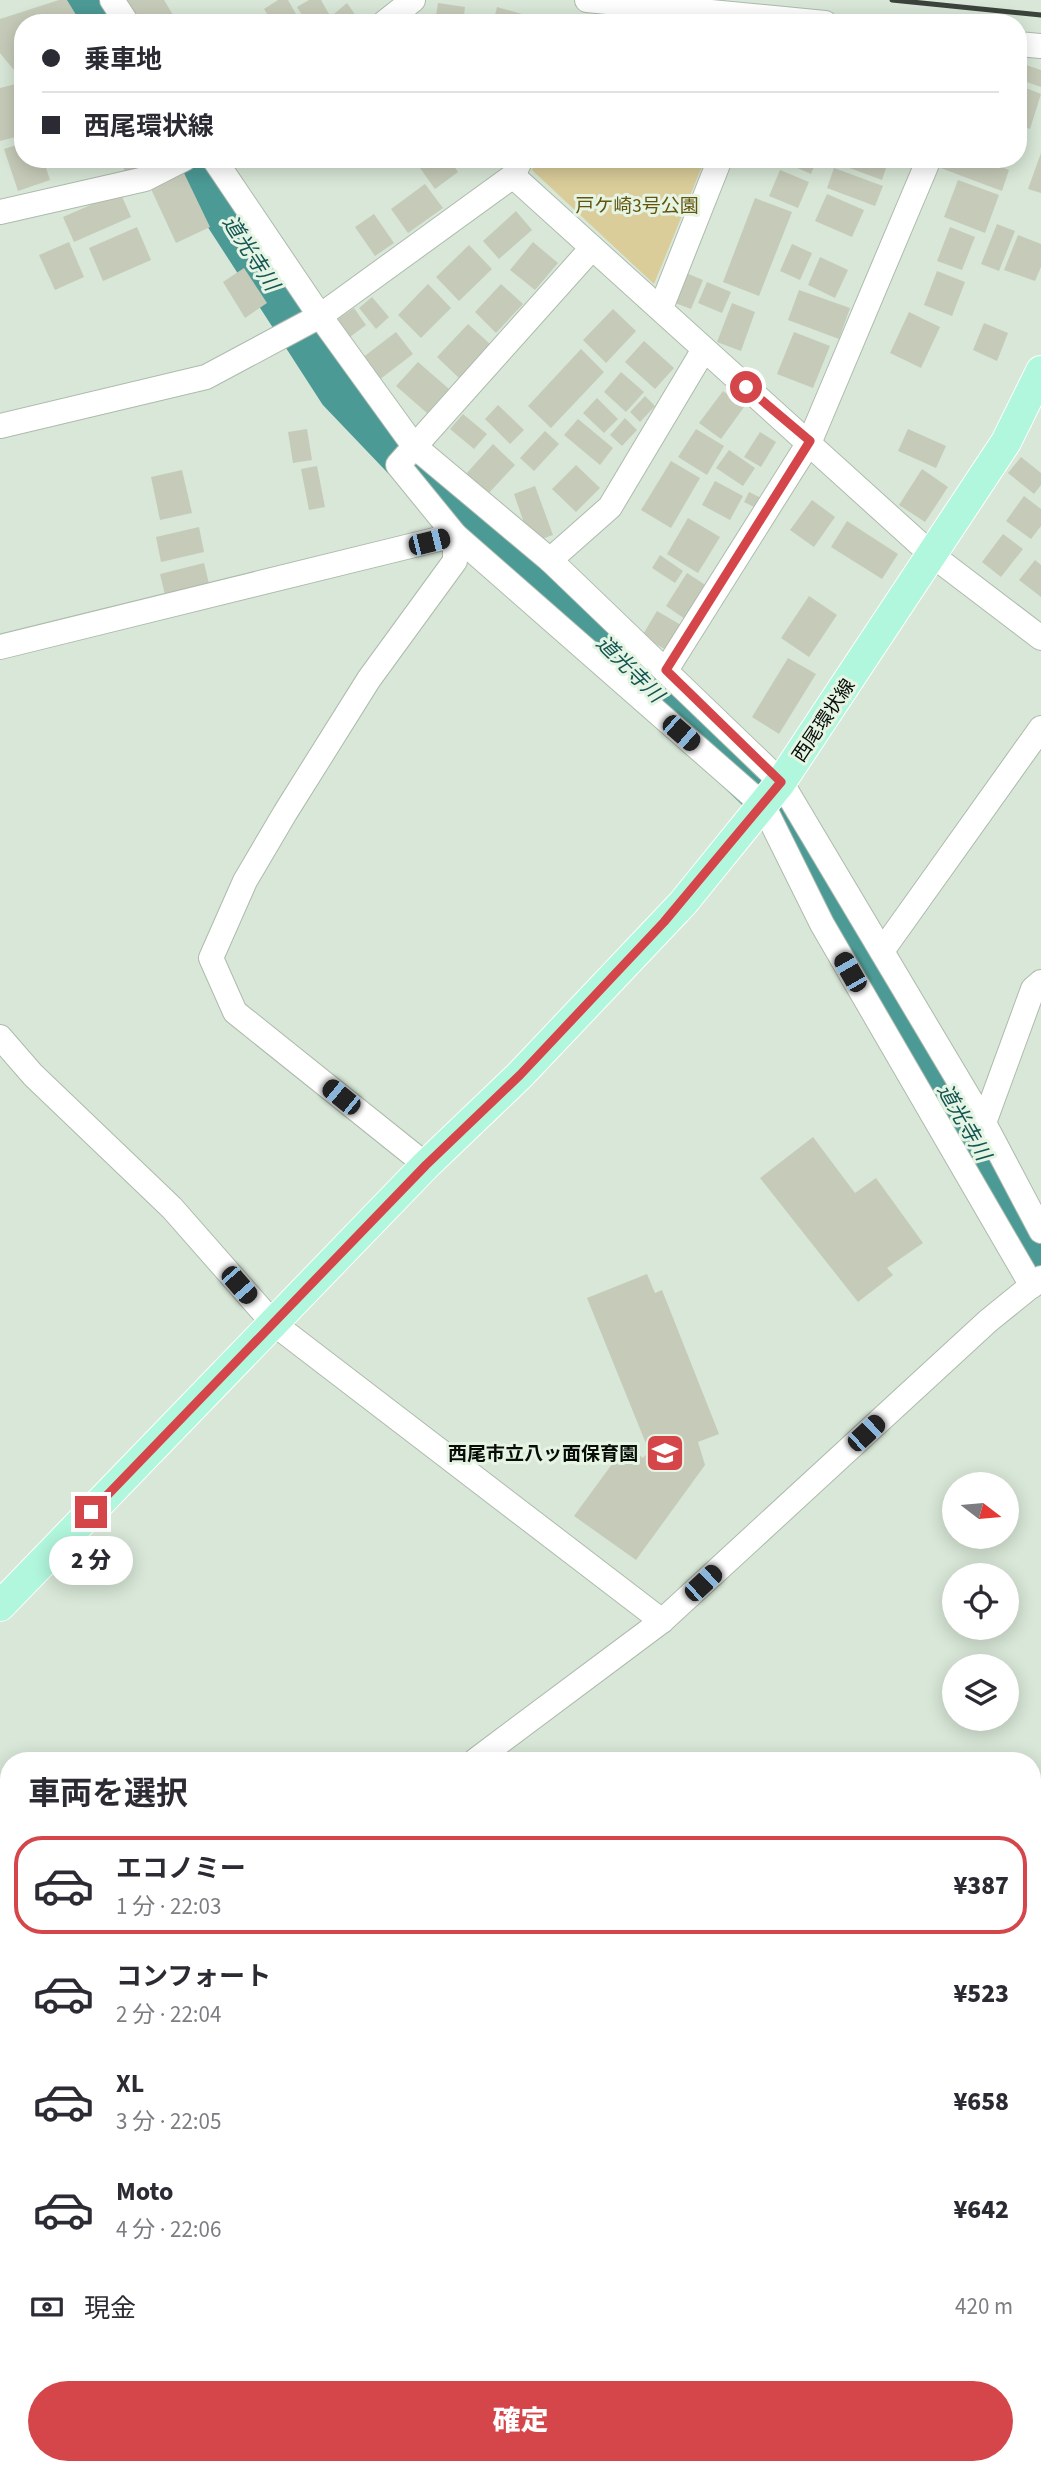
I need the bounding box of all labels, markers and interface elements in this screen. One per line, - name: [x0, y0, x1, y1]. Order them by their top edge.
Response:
- text: 乗車地: [84, 41, 162, 78]
- text: 西尾環状線: [84, 108, 214, 145]
- park label: 戸ケ崎3号公園: [575, 193, 699, 220]
- water label: 道光寺川: [216, 210, 288, 298]
- route start: [730, 371, 762, 403]
- car: [407, 527, 452, 557]
- water label: 道光寺川: [590, 629, 672, 711]
- street label: 西尾環状線: [786, 674, 862, 768]
- car: [659, 711, 704, 755]
- car: [831, 949, 870, 995]
- car: [319, 1076, 364, 1118]
- water label: 道光寺川: [930, 1078, 999, 1168]
- car: [218, 1262, 261, 1308]
- car: [844, 1411, 889, 1455]
- school or university icon: 西尾市立八ッ面保育園: [644, 1432, 686, 1474]
- place label: 西尾市立八ッ面保育園: [448, 1441, 638, 1468]
- north arrow: [942, 1472, 1018, 1549]
- map controls: [942, 1472, 1019, 1731]
- route end: [75, 1496, 107, 1528]
- callout: 2 分: [49, 1536, 133, 1586]
- text: 2 分: [71, 1544, 111, 1577]
- car: [681, 1561, 726, 1605]
- button: locate: [942, 1563, 1019, 1640]
- button: layers: [942, 1654, 1019, 1731]
- text: 車両を選択: [28, 1771, 188, 1817]
- text: エコノミー: [116, 1850, 246, 1887]
- icon: car: [32, 1854, 95, 1917]
- text: ¥387: [953, 1867, 1009, 1904]
- text: 1 分 · 22:03: [116, 1890, 221, 1923]
- text: コンフォート: [116, 1958, 271, 1995]
- icon: car: [32, 1962, 95, 2025]
- text: ¥523: [953, 1975, 1009, 2012]
- text: 2 分 · 22:04: [116, 1998, 221, 2031]
- text: XL: [116, 2065, 144, 2102]
- icon: car: [32, 2070, 95, 2133]
- text: ¥658: [953, 2083, 1009, 2120]
- text: 3 分 · 22:05: [116, 2105, 221, 2138]
- text: Moto: [116, 2173, 173, 2210]
- icon: car: [32, 2178, 95, 2241]
- text: ¥642: [953, 2191, 1009, 2228]
- text: 4 分 · 22:06: [116, 2213, 221, 2246]
- icon: cash: [28, 2288, 66, 2326]
- text: 現金: [84, 2290, 136, 2327]
- text: 420 m: [955, 2290, 1013, 2323]
- button: 確定: [28, 2381, 1013, 2461]

